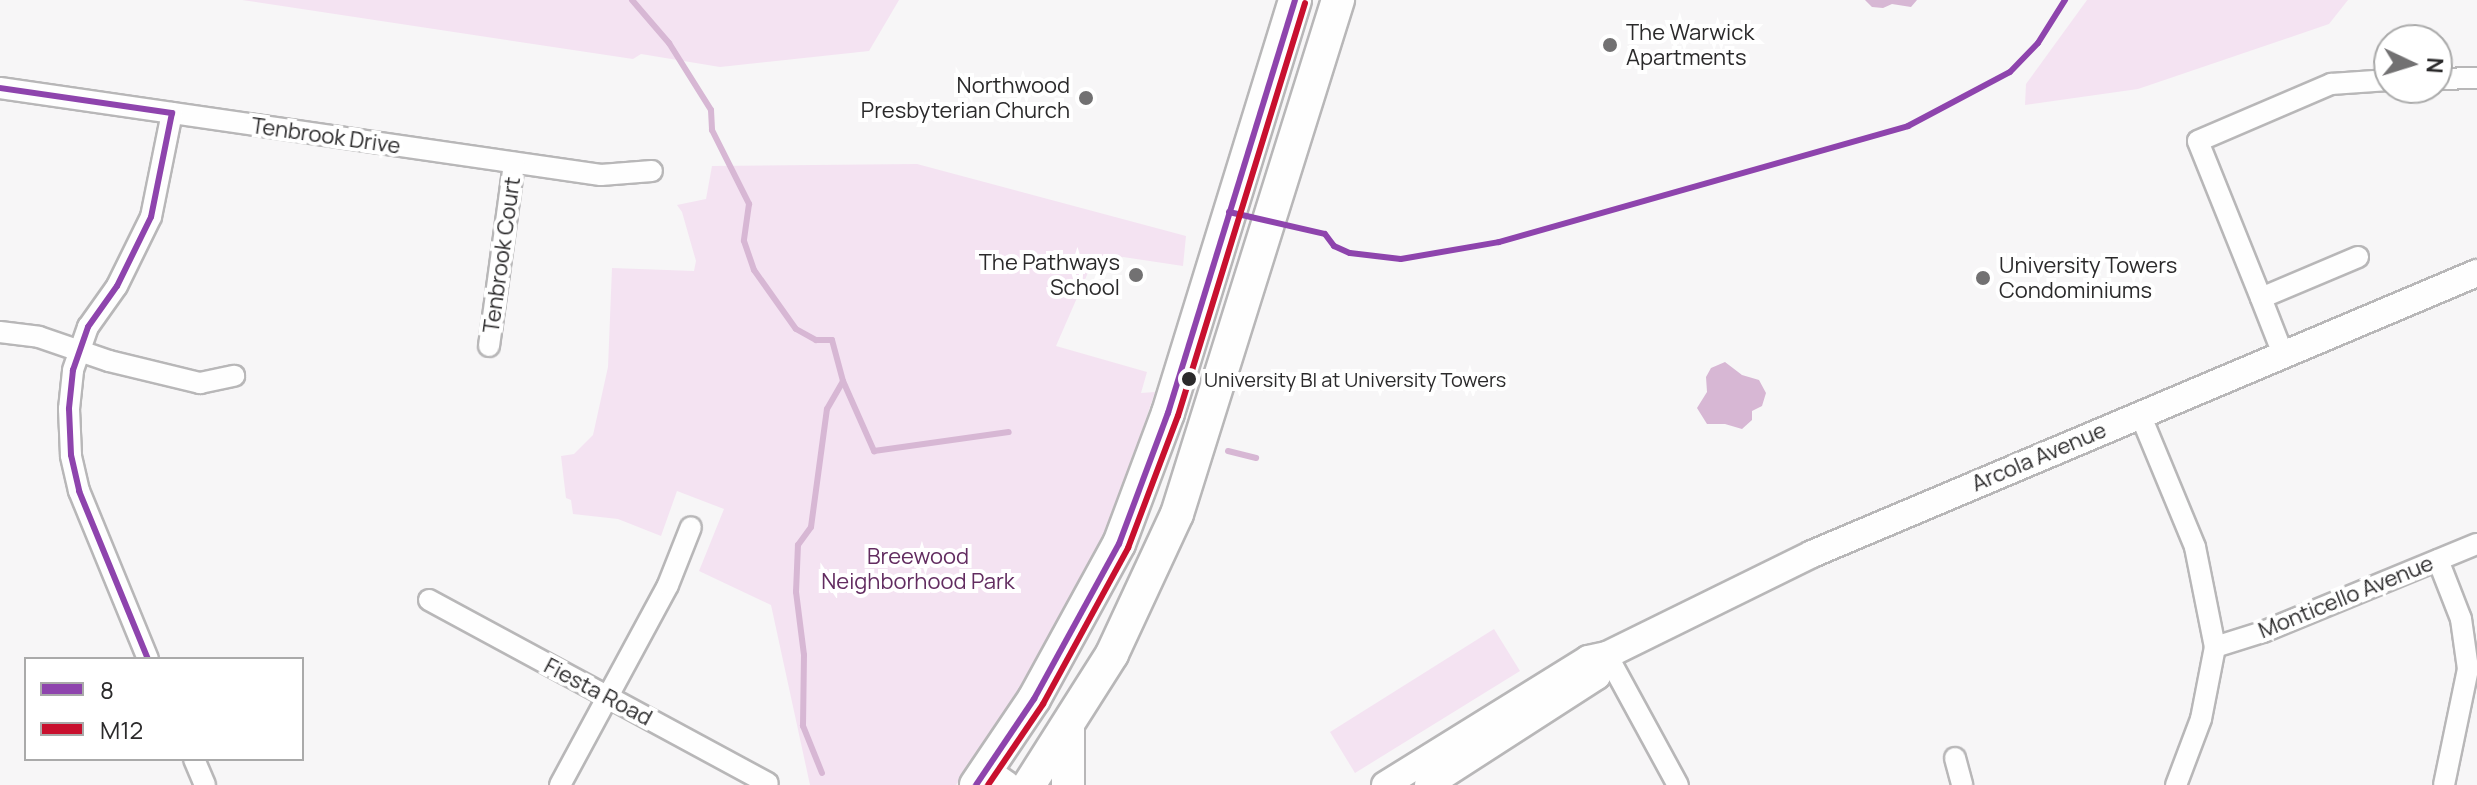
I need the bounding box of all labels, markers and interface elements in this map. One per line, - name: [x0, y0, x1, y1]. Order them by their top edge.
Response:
- place label: The Warwick Apartments: [1626, 19, 1754, 70]
- north arrow: [2373, 24, 2453, 104]
- marker: The Warwick Apartments: [1601, 36, 1619, 54]
- text: N: [2419, 57, 2450, 74]
- place label: Northwood Presbyterian Church: [861, 72, 1070, 124]
- marker: Northwood Presbyterian Church: [1077, 89, 1095, 107]
- street label: Tenbrook Drive: [250, 112, 402, 160]
- street label: Tenbrook Court: [478, 175, 526, 335]
- place label: The Pathways School: [979, 249, 1120, 300]
- place label: University Towers Condominiums: [1999, 252, 2177, 304]
- marker: The Pathways School: [1127, 266, 1145, 284]
- marker: University Towers Condominiums: [1974, 269, 1992, 287]
- place label: University Bl at University Towers: [1204, 367, 1506, 391]
- marker: University Bl at University Towers: [1181, 371, 1197, 387]
- street label: Arcola Avenue: [1968, 417, 2110, 497]
- park label: Breewood Neighborhood Park: [821, 543, 1015, 594]
- street label: Monticello Avenue: [2255, 550, 2437, 644]
- street label: Fiesta Road: [540, 653, 656, 731]
- legend: [24, 657, 304, 761]
- text: 8: [100, 673, 114, 706]
- text: M12: [100, 713, 143, 746]

